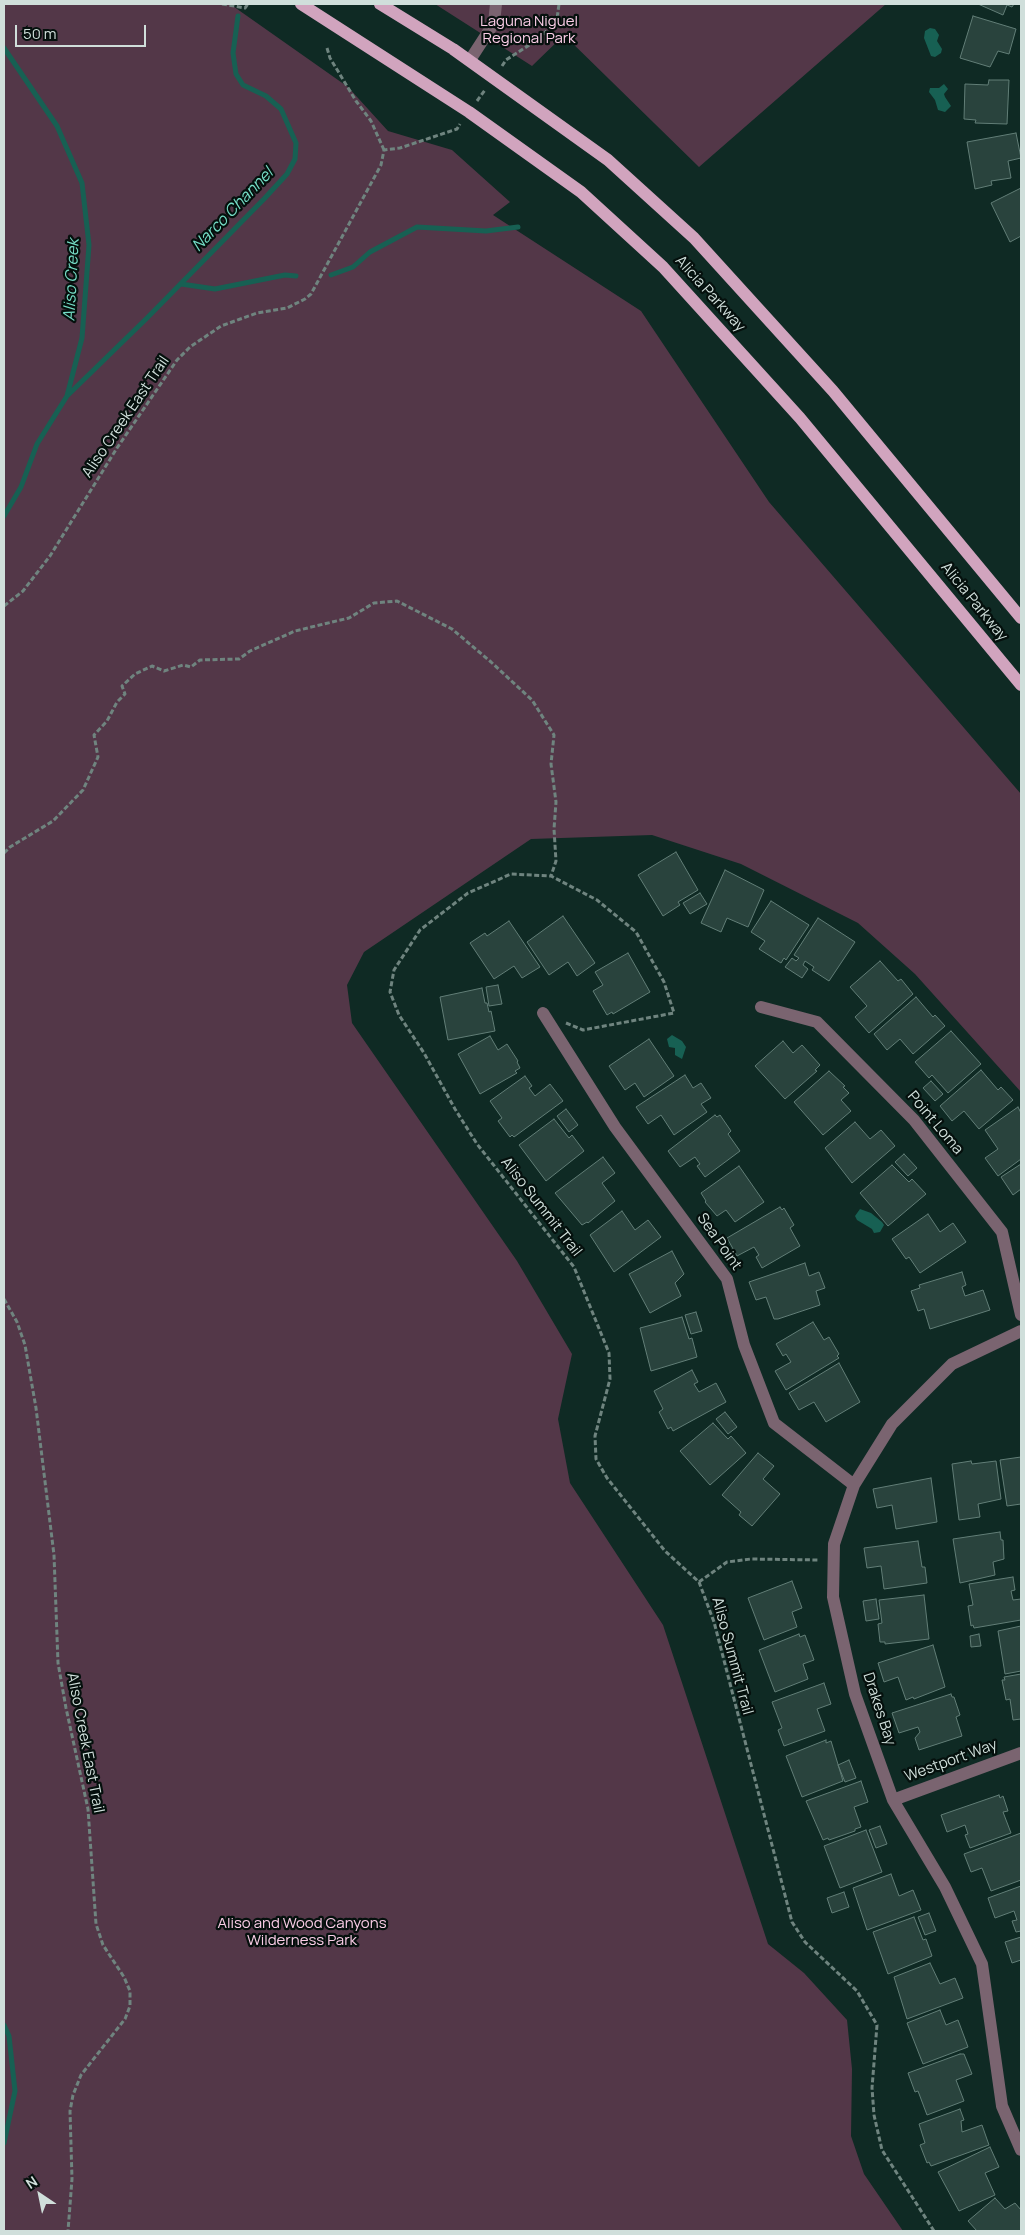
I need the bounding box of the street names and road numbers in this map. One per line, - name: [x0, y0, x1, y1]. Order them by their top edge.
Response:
- street label: Alicia Parkway: [671, 252, 749, 336]
- street label: Aliso Creek East Trail: [79, 353, 173, 481]
- street label: Alicia Parkway: [937, 559, 1011, 645]
- street label: Point Loma: [903, 1088, 967, 1158]
- street label: Aliso Summit Trail: [497, 1154, 585, 1260]
- street label: Sea Point: [693, 1210, 745, 1274]
- street label: Aliso Summit Trail: [708, 1595, 756, 1717]
- street label: Drakes Bay: [859, 1670, 899, 1748]
- street label: Aliso Creek East Trail: [63, 1671, 107, 1815]
- street label: Westport Way: [902, 1736, 1000, 1786]

